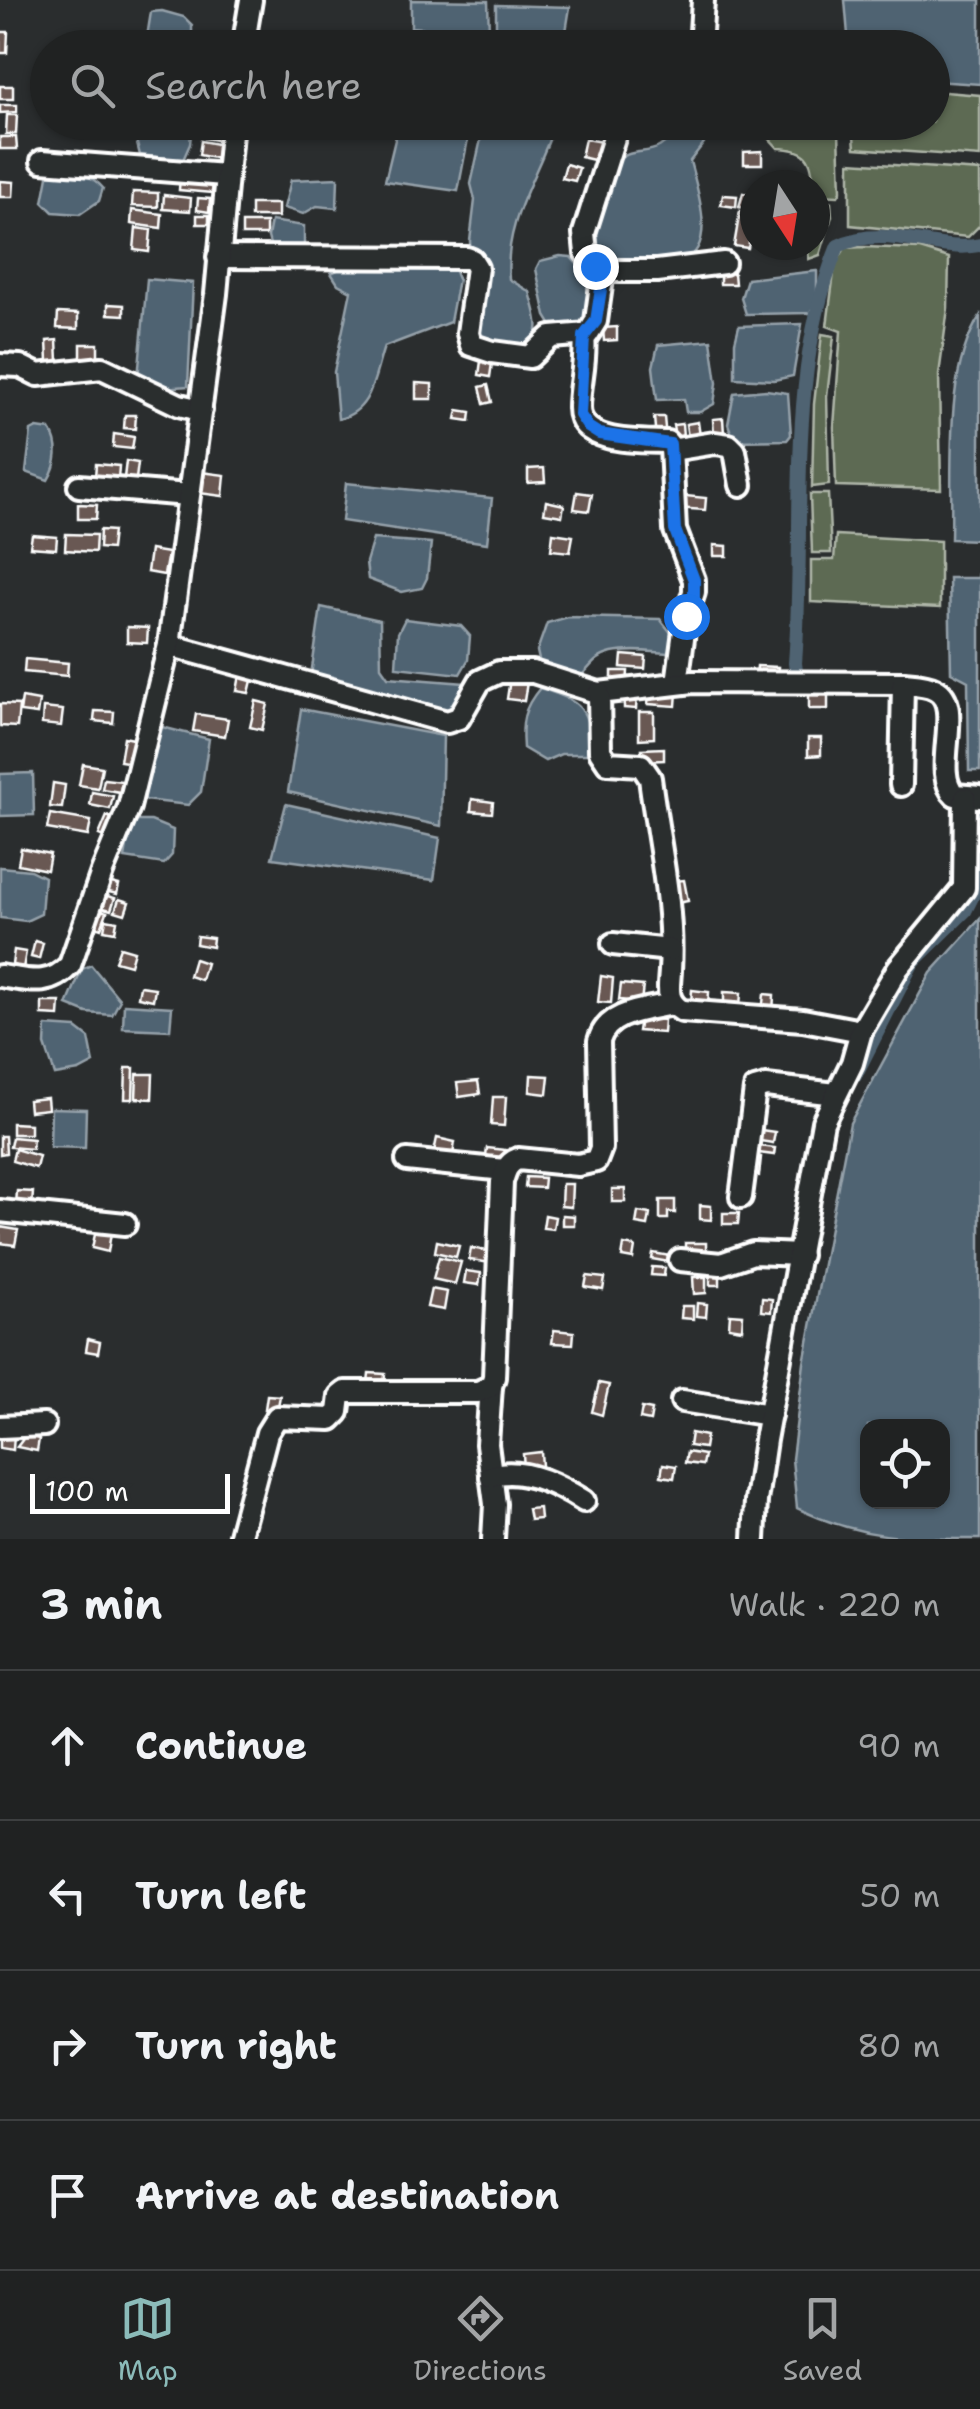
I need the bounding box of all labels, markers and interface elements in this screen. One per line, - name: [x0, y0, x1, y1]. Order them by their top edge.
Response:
- search box: [30, 30, 950, 140]
- icon: search: [65, 58, 120, 113]
- text: Search here: [145, 60, 362, 111]
- north arrow: [740, 170, 830, 260]
- route end: [573, 244, 619, 290]
- route start: [664, 594, 710, 640]
- map controls: [860, 1419, 950, 1509]
- button: locate: [860, 1419, 950, 1509]
- scale bar: [30, 1469, 230, 1514]
- text: 100 m: [45, 1472, 129, 1510]
- text: 3 min: [40, 1576, 162, 1632]
- text: Walk · 220 m: [729, 1583, 940, 1626]
- icon: ahead: [40, 1718, 95, 1773]
- text: Continue: [135, 1720, 307, 1771]
- text: 90 m: [857, 1724, 940, 1767]
- icon: left: [40, 1868, 95, 1923]
- text: Turn left: [135, 1870, 307, 1921]
- text: 50 m: [860, 1874, 940, 1917]
- icon: right: [40, 2018, 95, 2073]
- text: Turn right: [135, 2020, 337, 2071]
- text: 80 m: [857, 2024, 940, 2067]
- icon: arrive: [40, 2168, 95, 2223]
- text: Arrive at destination: [135, 2170, 559, 2221]
- tab: Map: [118, 2291, 178, 2389]
- tab: Directions: [413, 2291, 547, 2389]
- tab: Saved: [783, 2291, 862, 2389]

